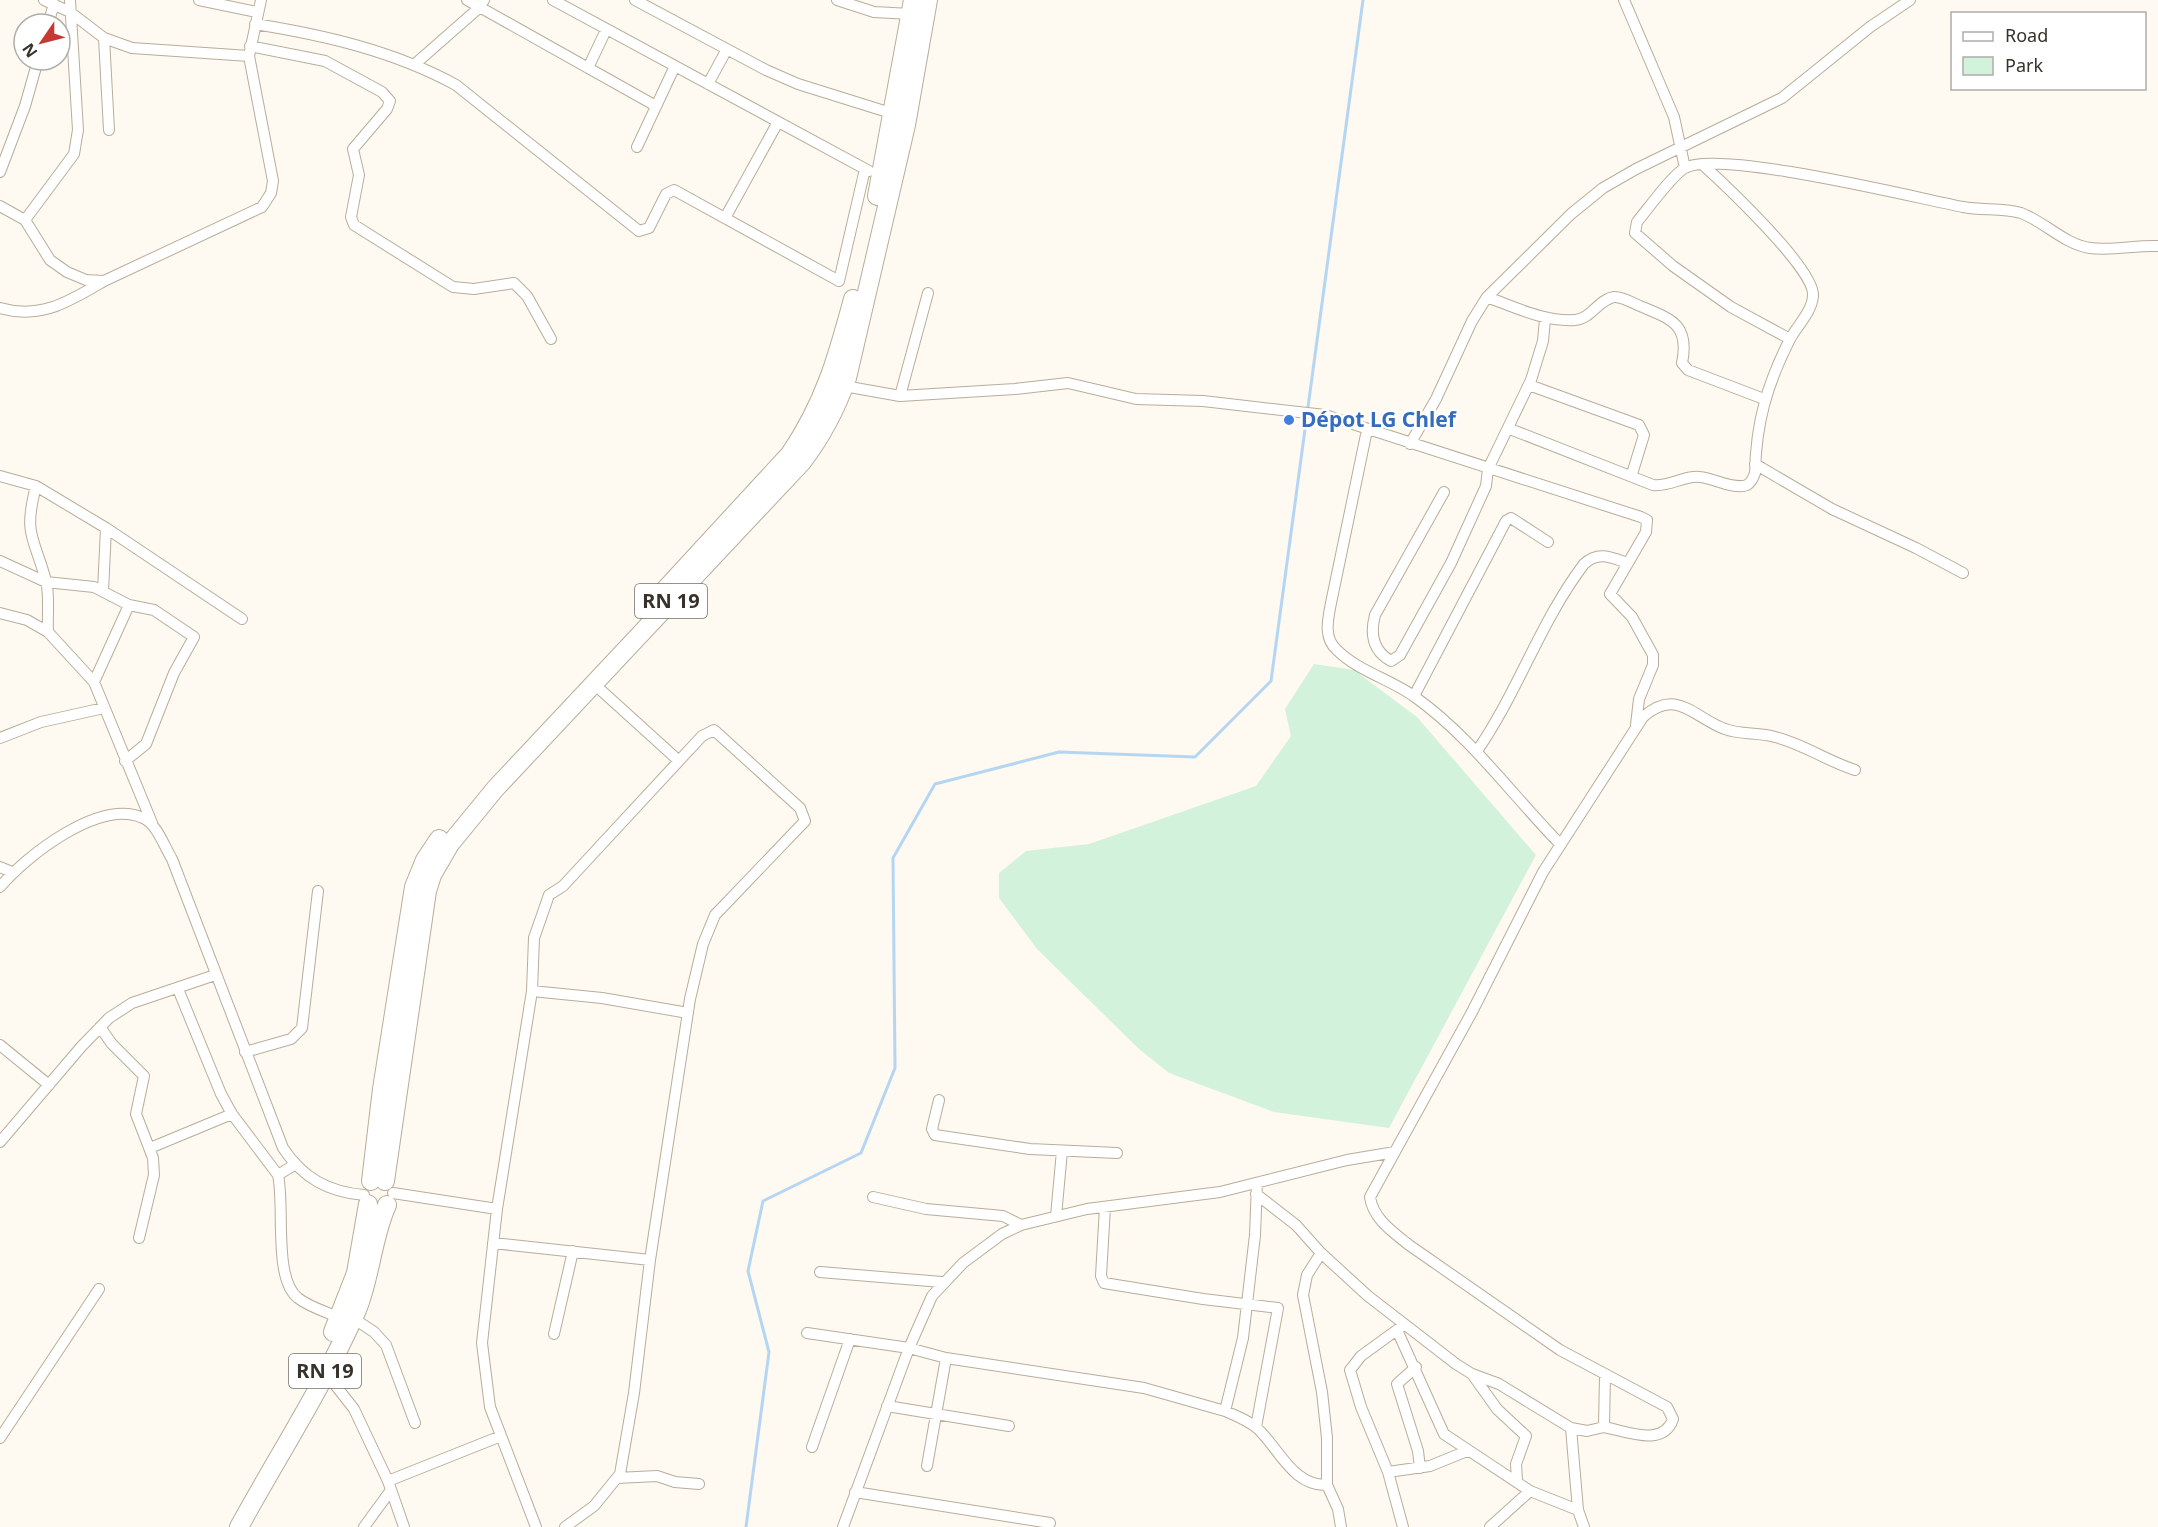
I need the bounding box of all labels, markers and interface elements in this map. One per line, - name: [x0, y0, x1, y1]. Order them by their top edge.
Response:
- north arrow: [12, 12, 72, 72]
- legend: [1951, 12, 2146, 90]
- text: Road: [2005, 23, 2048, 47]
- text: N: [17, 39, 42, 62]
- text: Park: [2005, 53, 2043, 77]
- place label: Dépot LG Chlef: [1301, 405, 1458, 433]
- marker: Dépot LG Chlef: [1282, 413, 1296, 427]
- road number: RN 19: [635, 584, 707, 618]
- road number: RN 19: [289, 1354, 361, 1388]

